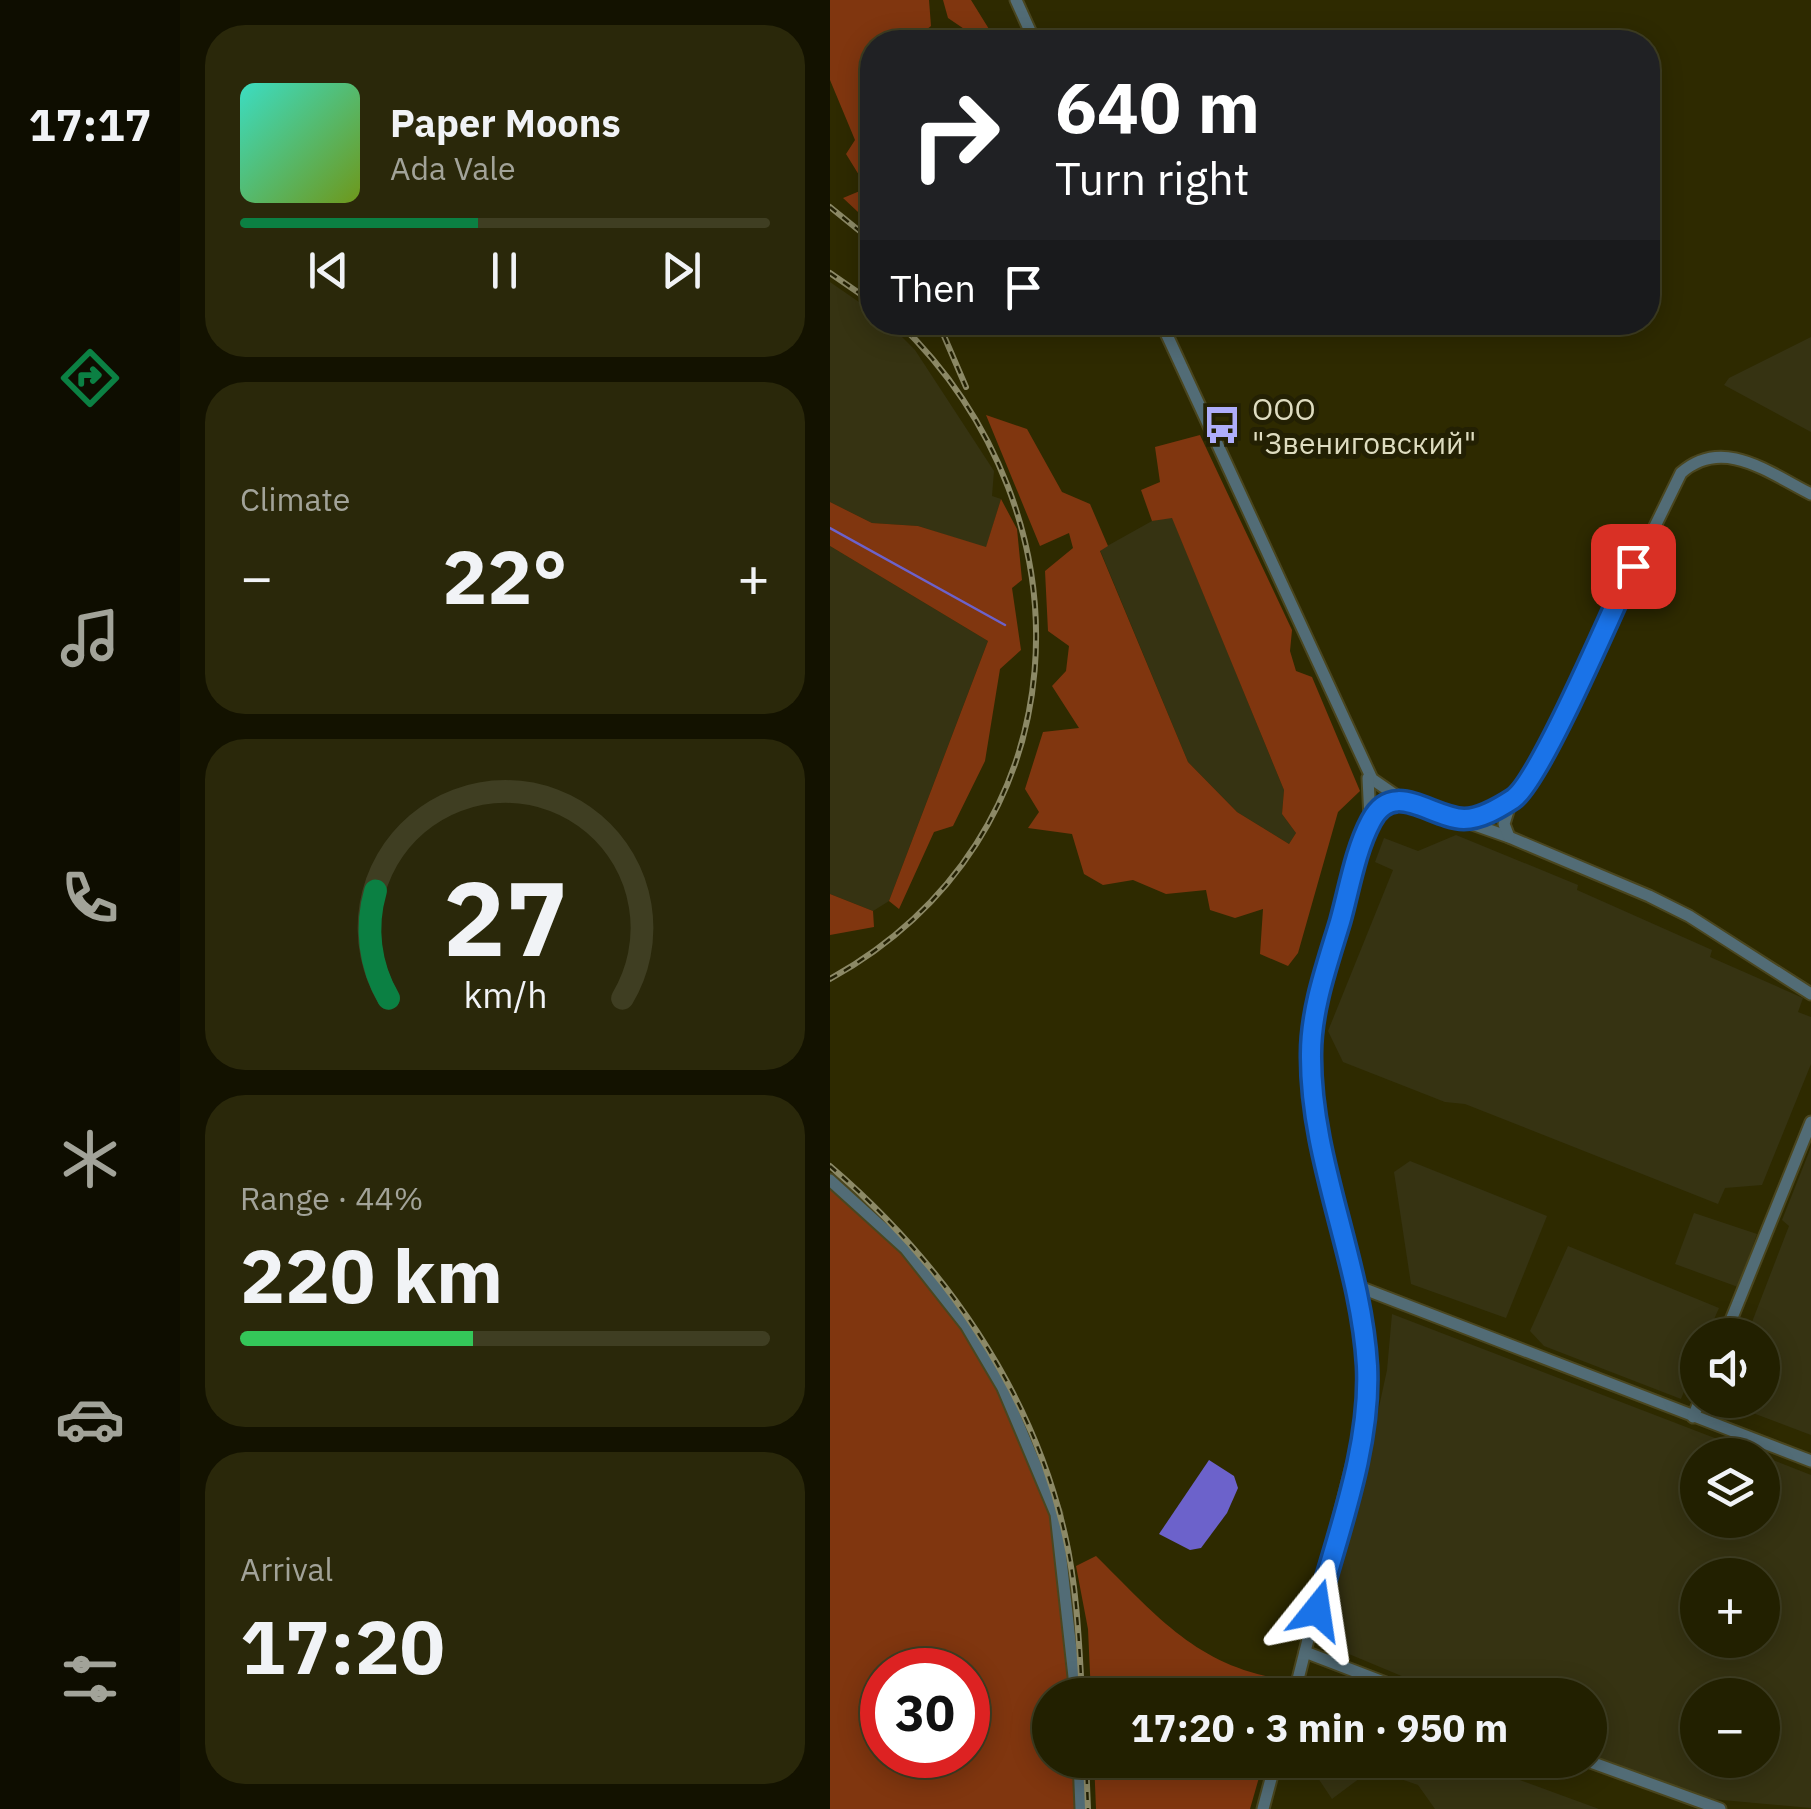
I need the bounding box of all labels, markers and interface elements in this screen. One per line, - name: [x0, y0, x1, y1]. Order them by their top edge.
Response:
- text: 640 m: [1055, 61, 1260, 152]
- icon: right: [890, 70, 1020, 200]
- text: 17:17: [29, 95, 151, 153]
- text: Paper Moons: [390, 98, 621, 147]
- text: Ada Vale: [390, 147, 516, 189]
- text: Turn right: [1055, 149, 1250, 207]
- icon: previous: [301, 243, 356, 298]
- icon: pause: [477, 243, 532, 298]
- icon: next: [654, 243, 709, 298]
- icon: arrive: [996, 260, 1051, 315]
- text: Then: [890, 263, 976, 312]
- icon: directions: [55, 343, 125, 413]
- place label: ООО "Звениговский": [1252, 389, 1476, 462]
- bus stop icon: ООО "Звениговский": [1201, 404, 1243, 446]
- text: Climate: [240, 478, 350, 520]
- pin: [1591, 524, 1676, 609]
- text: 22°: [442, 527, 568, 625]
- icon: arrive: [1606, 539, 1661, 594]
- text: −: [240, 541, 273, 612]
- text: +: [737, 541, 770, 612]
- icon: music: [55, 603, 125, 673]
- text: 27: [443, 849, 567, 985]
- icon: phone: [55, 863, 125, 933]
- text: km/h: [463, 971, 547, 1018]
- icon: climate: [55, 1124, 125, 1194]
- text: Range · 44%: [240, 1177, 423, 1219]
- text: 220 km: [240, 1226, 503, 1324]
- map controls: [1680, 1318, 1780, 1778]
- button: sound: [1680, 1318, 1780, 1418]
- icon: car: [55, 1384, 125, 1454]
- button: layers: [1680, 1438, 1780, 1538]
- text: Arrival: [240, 1548, 333, 1590]
- position arrow: [1265, 1558, 1369, 1662]
- button: +: [1680, 1558, 1780, 1658]
- text: 17:20: [240, 1597, 445, 1695]
- icon: filters: [55, 1644, 125, 1714]
- speed limit sign: 30: [860, 1648, 990, 1778]
- button: −: [1680, 1678, 1780, 1778]
- text: 17:20 · 3 min · 950 m: [1131, 1703, 1508, 1752]

